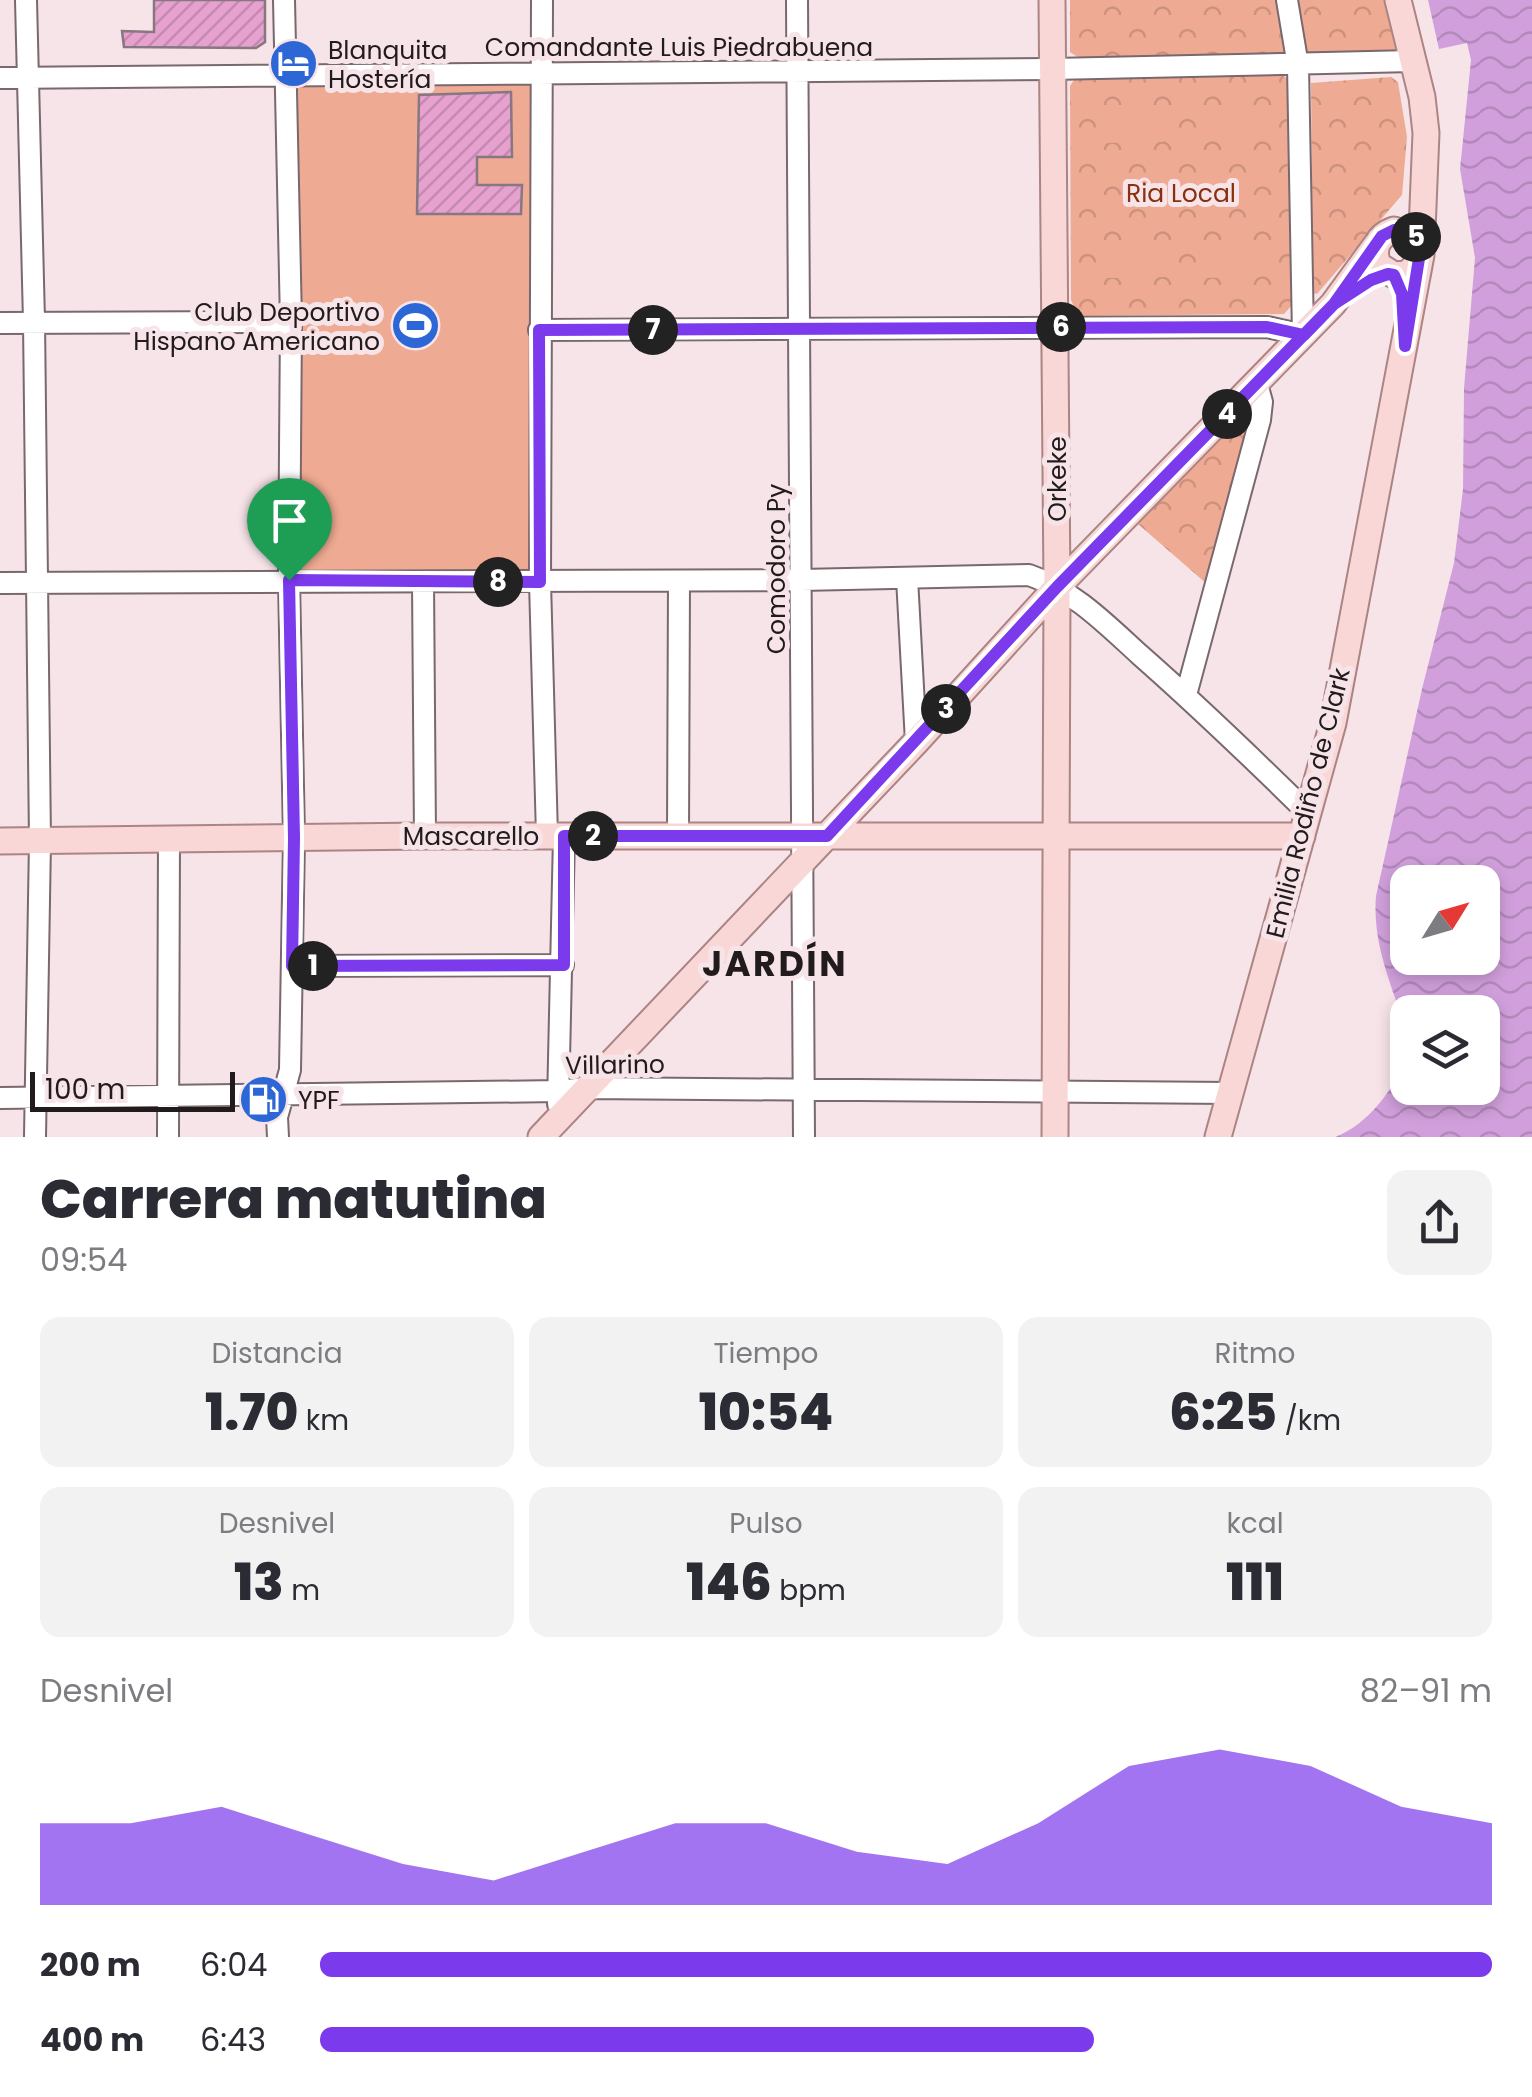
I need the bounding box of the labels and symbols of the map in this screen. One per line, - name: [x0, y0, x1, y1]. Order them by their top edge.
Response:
- street label: Comandante Luis Piedrabuena: [485, 30, 873, 65]
- place label: Blanquita Hostería: [328, 33, 447, 97]
- hotel icon: Blanquita Hostería: [267, 38, 319, 90]
- park label: Ria Local: [1126, 176, 1236, 211]
- pin: 5: [1391, 212, 1441, 262]
- place label: Club Deportivo Hispano Americano: [133, 295, 380, 359]
- sports icon: Club Deportivo Hispano Americano: [389, 300, 441, 352]
- pin: 6: [1036, 302, 1086, 352]
- pin: 7: [628, 305, 678, 355]
- pin: 4: [1202, 389, 1252, 439]
- street label: Orkeke: [1040, 436, 1075, 522]
- pin: [247, 478, 332, 581]
- street label: Comodoro Py: [759, 484, 794, 654]
- pin: 8: [473, 557, 523, 607]
- street label: Emilia Rodiño de Clark: [1257, 664, 1359, 942]
- pin: 3: [921, 684, 971, 734]
- pin: 2: [568, 811, 618, 861]
- street label: Mascarello: [403, 819, 539, 854]
- north arrow: [1390, 865, 1500, 975]
- district label: JARDÍN: [702, 939, 848, 988]
- pin: 1: [288, 941, 338, 991]
- street label: Villarino: [565, 1047, 665, 1083]
- scale bar: [30, 1067, 235, 1112]
- fuel station icon: YPF: [237, 1074, 289, 1126]
- place label: YPF: [298, 1083, 340, 1118]

